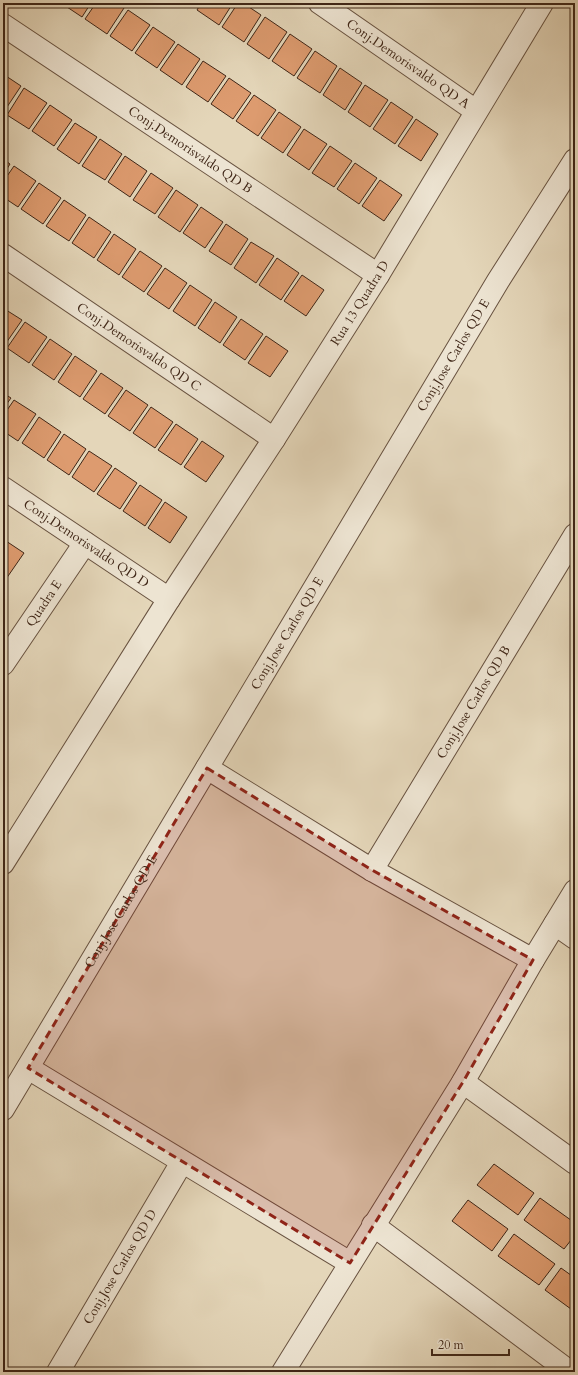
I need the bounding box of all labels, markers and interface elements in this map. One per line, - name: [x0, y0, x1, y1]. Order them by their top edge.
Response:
- street label: Conj.Demorisvaldo QD A: [343, 15, 474, 113]
- street label: Conj.Demorisvaldo QD B: [125, 102, 256, 198]
- street label: Rua 13 Quadra D: [326, 257, 394, 349]
- street label: Conj.Jose Carlos QD E: [413, 296, 494, 415]
- street label: Conj.Demorisvaldo QD C: [73, 298, 205, 396]
- street label: Conj.Demorisvaldo QD D: [20, 495, 152, 592]
- street label: Conj.Jose Carlos QD E: [247, 574, 328, 693]
- street label: Quadra E: [22, 577, 66, 630]
- street label: Conj.Jose Carlos QD B: [432, 642, 515, 762]
- street label: Conj.Jose Carlos QD E: [80, 852, 162, 971]
- street label: Conj.Jose Carlos QD D: [79, 1206, 161, 1328]
- scale bar: [432, 1331, 509, 1357]
- text: 20 m: [438, 1337, 465, 1353]

